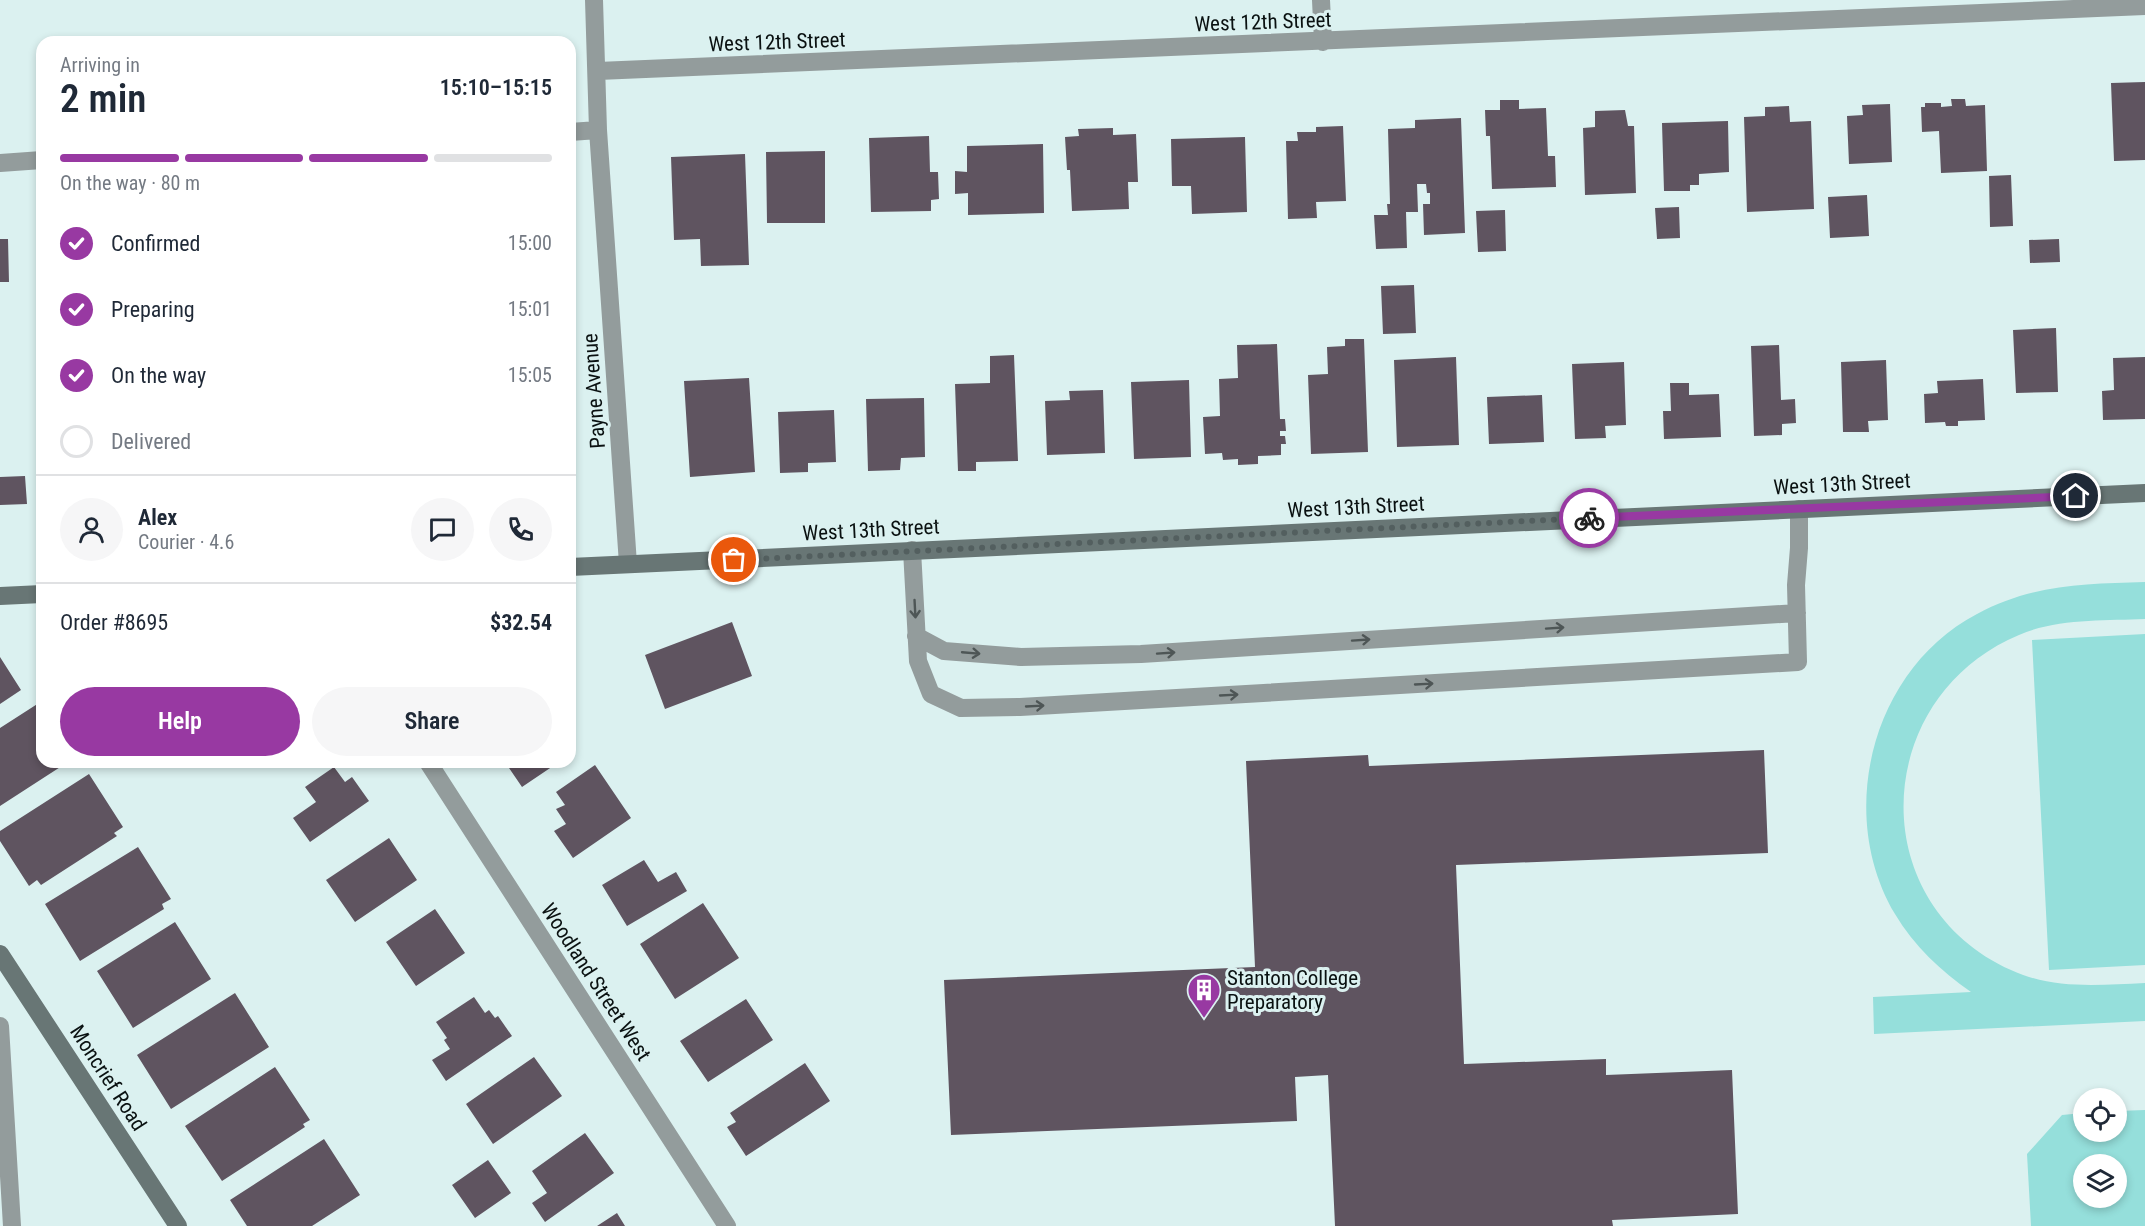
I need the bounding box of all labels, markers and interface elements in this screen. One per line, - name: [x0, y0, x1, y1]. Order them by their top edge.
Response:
- street label: West 12th Street: [1194, 8, 1332, 36]
- street label: West 12th Street: [708, 28, 846, 56]
- text: Arriving in: [60, 53, 140, 77]
- text: 15:10–15:15: [440, 75, 552, 100]
- text: 2 min: [60, 76, 146, 122]
- text: On the way · 80 m: [60, 171, 200, 195]
- icon: check: [60, 227, 93, 260]
- text: Confirmed: [111, 231, 200, 256]
- text: 15:00: [508, 231, 552, 255]
- icon: check: [60, 293, 93, 326]
- text: Preparing: [111, 297, 195, 322]
- text: 15:01: [508, 297, 552, 321]
- street label: Payne Avenue: [578, 332, 610, 449]
- icon: check: [60, 359, 93, 392]
- text: On the way: [111, 363, 206, 388]
- text: 15:05: [508, 363, 552, 387]
- text: Delivered: [111, 429, 191, 454]
- street label: West 13th Street: [1773, 468, 1911, 500]
- pin: [2050, 470, 2101, 521]
- icon: home: [2059, 479, 2092, 512]
- courier: [1559, 488, 1619, 548]
- street label: West 13th Street: [1287, 491, 1425, 523]
- button: person: [60, 498, 123, 561]
- button: chat: [411, 498, 474, 561]
- button: phone: [489, 498, 552, 561]
- icon: bike: [1573, 502, 1606, 535]
- text: Alex: [138, 505, 177, 530]
- street label: West 13th Street: [802, 514, 940, 546]
- text: Courier · 4.6: [138, 530, 234, 554]
- pin: [708, 534, 759, 585]
- icon: bag: [717, 543, 750, 576]
- one-way arrow: [909, 598, 920, 618]
- text: Order #8695: [60, 610, 168, 635]
- text: $32.54: [490, 610, 552, 635]
- one-way arrow: [1545, 623, 1565, 634]
- one-way arrow: [1350, 635, 1370, 646]
- one-way arrow: [1155, 647, 1175, 658]
- one-way arrow: [961, 648, 981, 659]
- one-way arrow: [1414, 678, 1434, 689]
- button: Help: [60, 687, 300, 756]
- button: Share: [312, 687, 552, 756]
- one-way arrow: [1219, 689, 1239, 700]
- one-way arrow: [1024, 701, 1044, 712]
- street label: Woodland Street West: [536, 899, 656, 1065]
- place label: Stanton College Preparatory: [1227, 966, 1358, 1014]
- building icon: Stanton College Preparatory: [1186, 972, 1222, 1019]
- street label: Moncrief Road: [65, 1021, 151, 1135]
- map controls: [2073, 1088, 2127, 1208]
- button: locate: [2073, 1088, 2127, 1142]
- button: layers: [2073, 1154, 2127, 1208]

